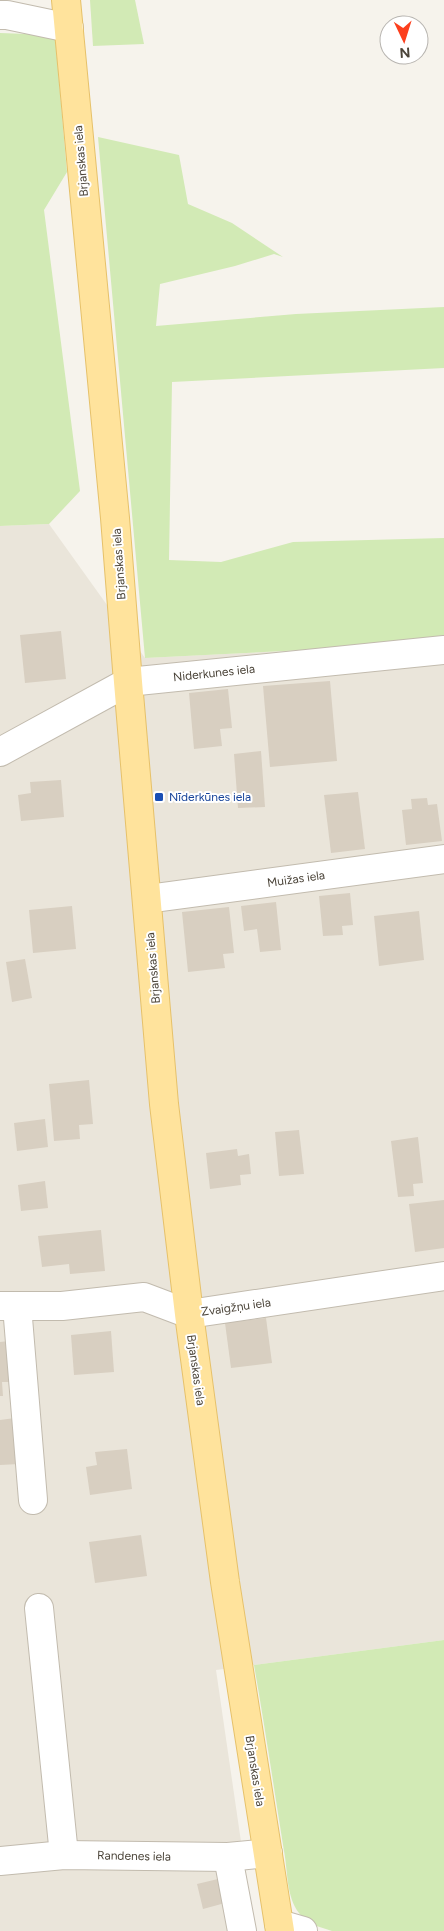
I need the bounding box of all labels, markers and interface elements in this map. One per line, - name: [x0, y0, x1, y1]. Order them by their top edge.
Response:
- north arrow: [379, 15, 429, 65]
- text: N: [399, 44, 411, 61]
- street label: Brjanskas iela: [71, 125, 91, 197]
- street label: Brjanskas iela: [110, 528, 128, 600]
- street label: Niderkunes iela: [172, 662, 256, 684]
- place label: Nīderkūnes iela: [169, 790, 251, 804]
- marker: Nīderkūnes iela: [153, 791, 165, 803]
- street label: Muižas iela: [266, 868, 326, 890]
- street label: Brjanskas iela: [143, 932, 163, 1004]
- street label: Zvaigžņu iela: [200, 1295, 272, 1319]
- street label: Brjanskas iela: [184, 1334, 208, 1406]
- street label: Brjanskas iela: [242, 1735, 268, 1807]
- street label: Randenes iela: [97, 1848, 171, 1864]

